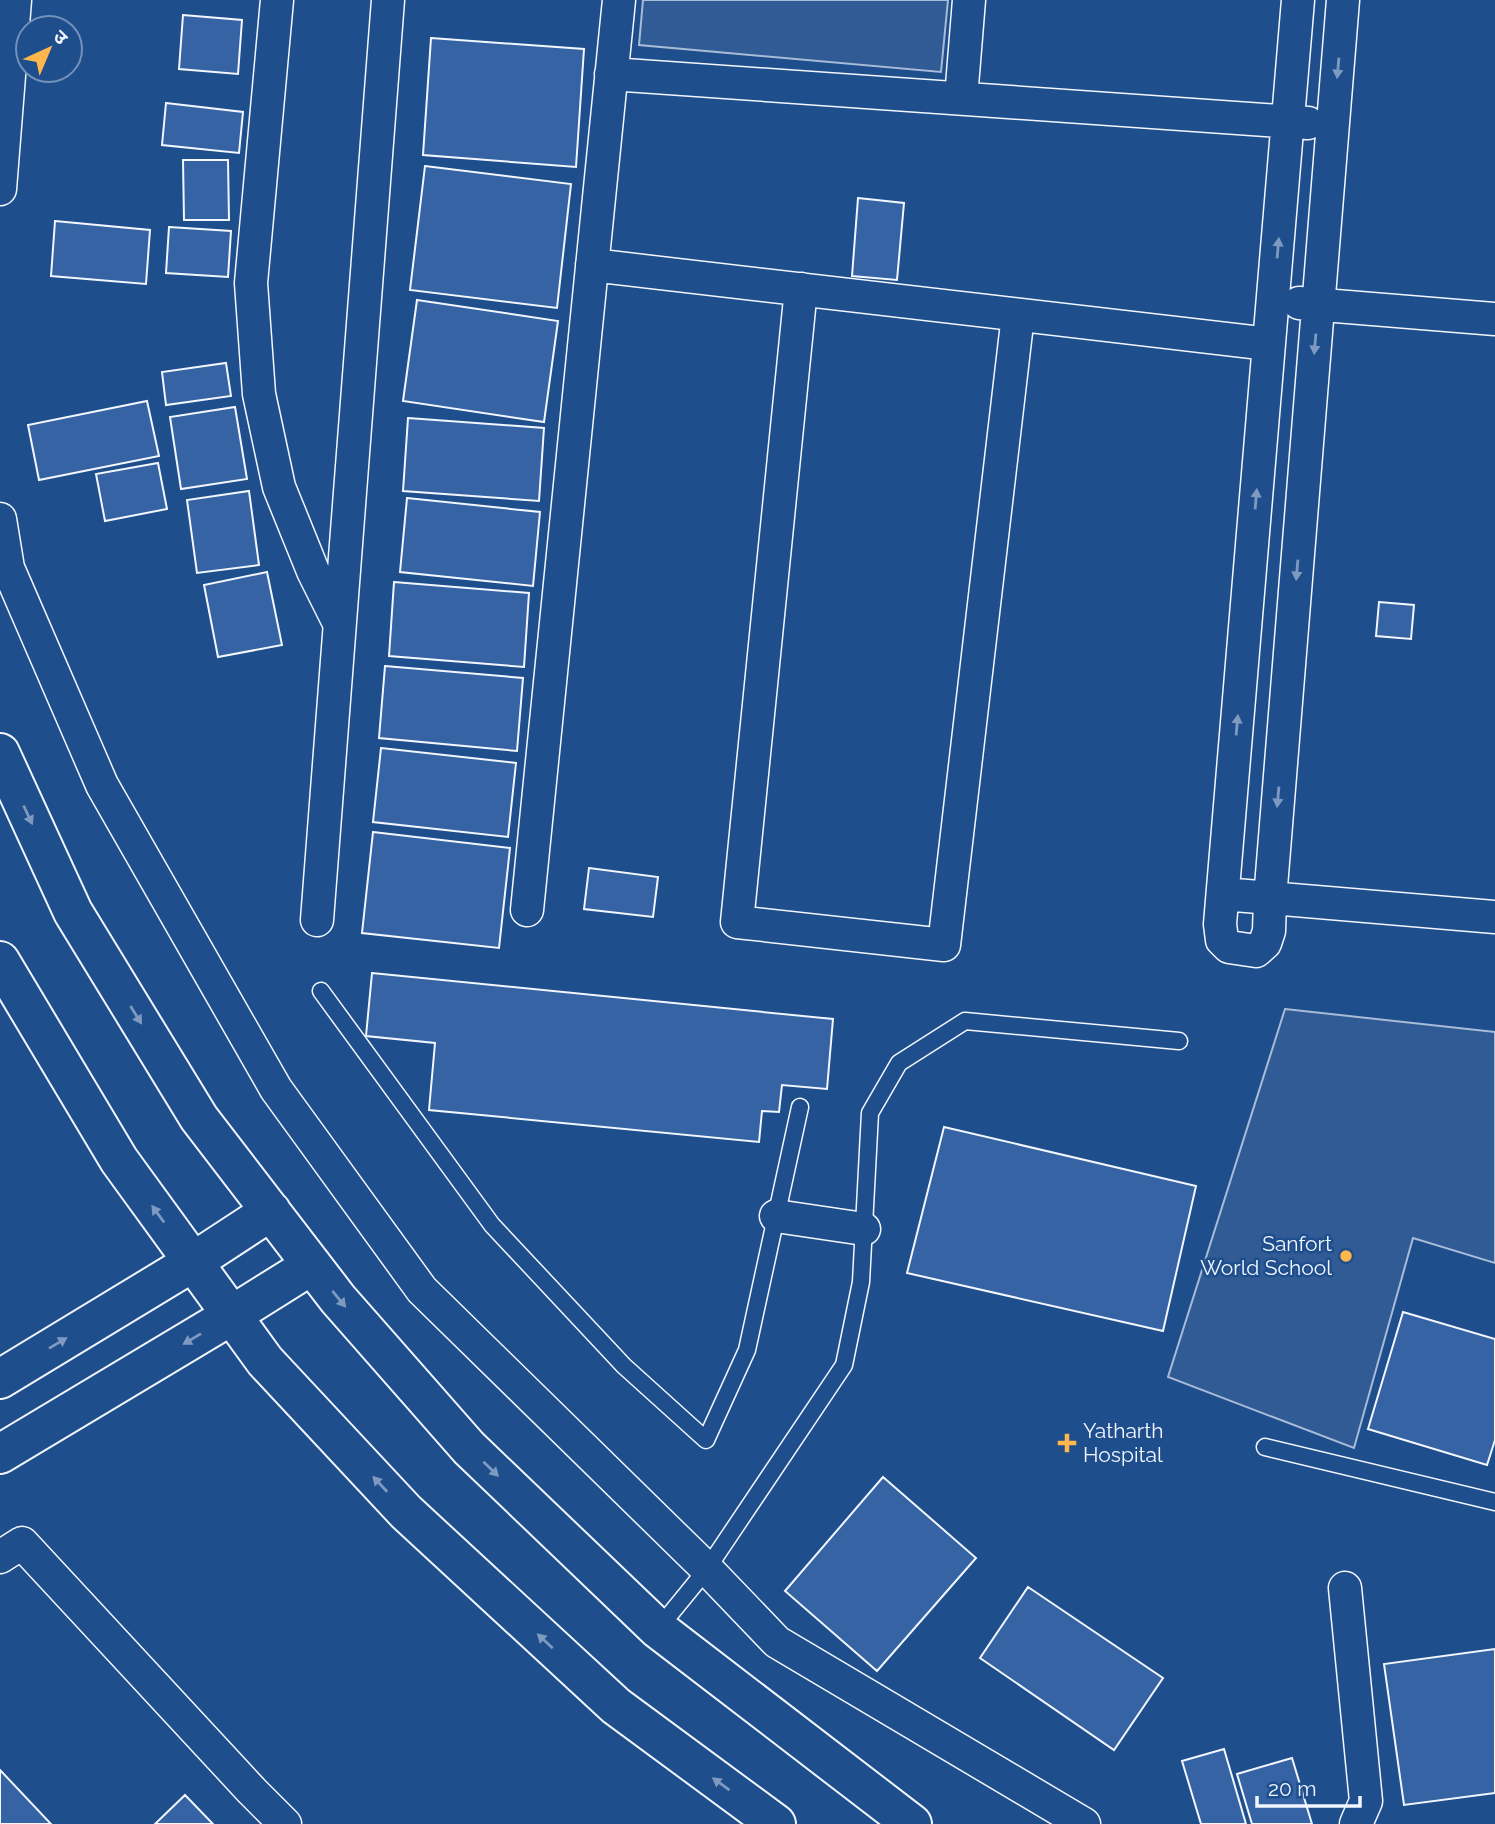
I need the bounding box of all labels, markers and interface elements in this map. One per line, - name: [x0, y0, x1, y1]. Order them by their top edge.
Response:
- north arrow: [14, 14, 84, 84]
- text: उ: [49, 25, 73, 49]
- one-way arrow: [1332, 57, 1343, 79]
- one-way arrow: [1273, 236, 1284, 258]
- one-way arrow: [1309, 333, 1320, 355]
- one-way arrow: [1251, 487, 1262, 509]
- one-way arrow: [1291, 560, 1302, 582]
- one-way arrow: [1232, 714, 1243, 736]
- one-way arrow: [1272, 786, 1283, 808]
- one-way arrow: [23, 805, 34, 825]
- one-way arrow: [130, 1005, 143, 1024]
- one-way arrow: [151, 1205, 165, 1223]
- place label: Sanfort World School: [1200, 1231, 1332, 1280]
- marker: Sanfort World School: [1338, 1248, 1354, 1264]
- one-way arrow: [331, 1291, 346, 1308]
- one-way arrow: [182, 1333, 201, 1346]
- one-way arrow: [49, 1337, 68, 1350]
- place label: Yatharth Hospital: [1083, 1418, 1164, 1467]
- marker: Yatharth Hospital: [1057, 1433, 1077, 1453]
- one-way arrow: [482, 1461, 499, 1478]
- one-way arrow: [372, 1475, 388, 1493]
- one-way arrow: [537, 1633, 554, 1649]
- scale bar: [1257, 1764, 1360, 1808]
- text: 20 m: [1268, 1776, 1316, 1801]
- one-way arrow: [712, 1777, 730, 1791]

